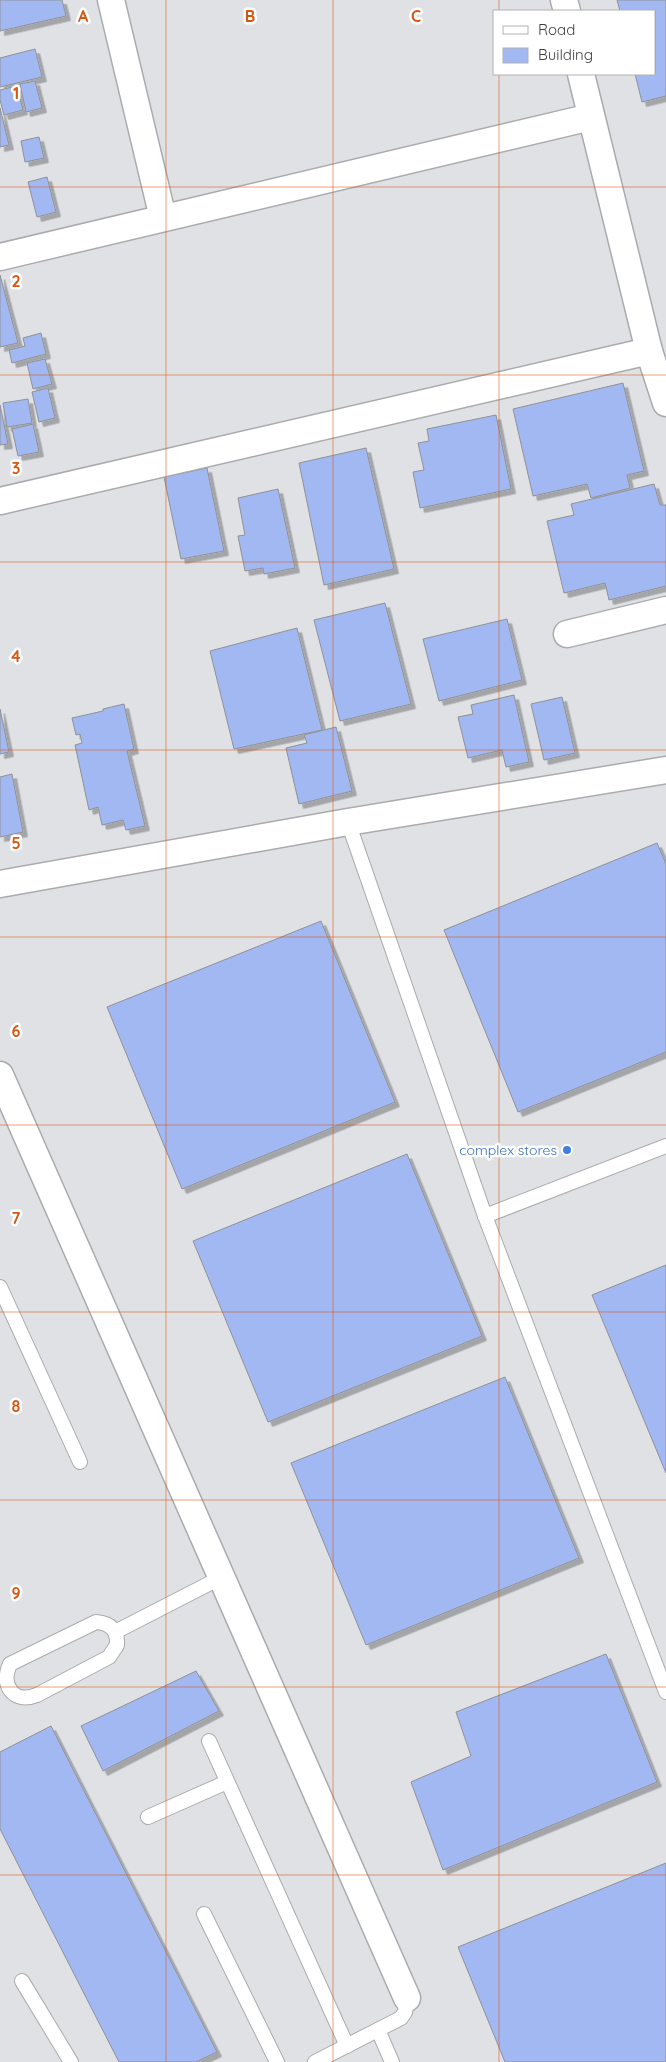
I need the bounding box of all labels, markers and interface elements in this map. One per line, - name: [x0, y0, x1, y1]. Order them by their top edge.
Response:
- text: A: [78, 6, 89, 26]
- text: B: [245, 6, 255, 26]
- text: C: [411, 6, 421, 26]
- legend: [493, 10, 656, 75]
- text: Road: [538, 20, 575, 39]
- text: Building: [538, 45, 593, 64]
- text: 1: [13, 83, 19, 103]
- text: 2: [11, 271, 21, 291]
- text: 3: [12, 458, 20, 478]
- text: 4: [11, 646, 21, 666]
- text: 5: [11, 833, 21, 853]
- text: 6: [12, 1021, 21, 1041]
- place label: complex stores: [459, 1141, 557, 1159]
- marker: complex stores: [561, 1144, 573, 1156]
- text: 7: [12, 1208, 21, 1228]
- text: 8: [12, 1396, 21, 1416]
- text: 9: [11, 1583, 21, 1603]

